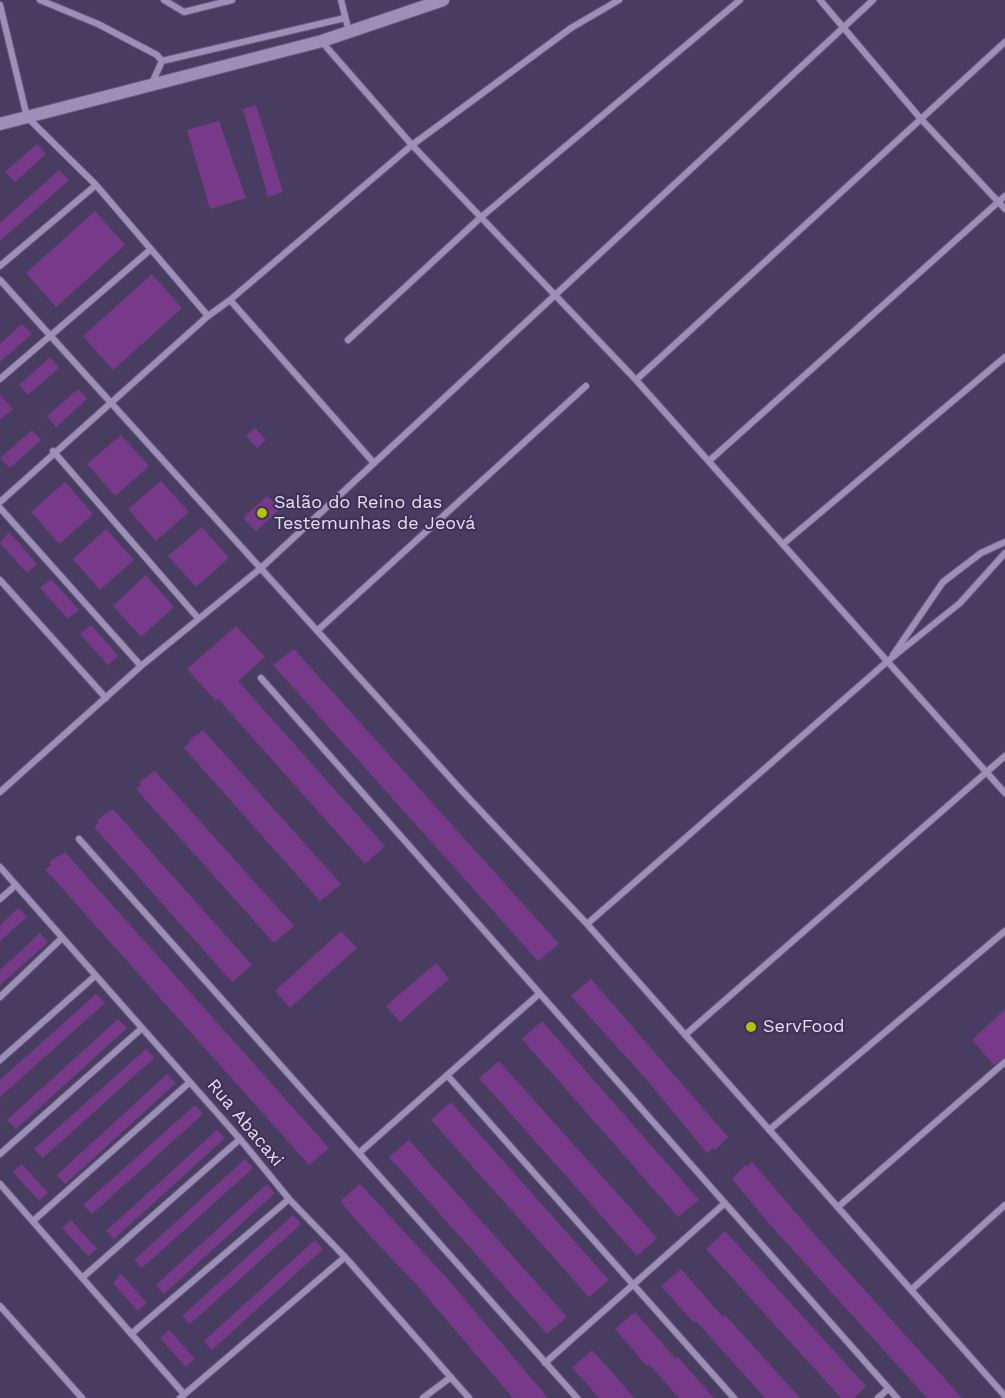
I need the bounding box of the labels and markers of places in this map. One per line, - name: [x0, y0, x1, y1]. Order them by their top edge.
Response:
- place label: Salão do Reino das Testemunhas de Jeová: [274, 492, 475, 534]
- marker: Salão do Reino das Testemunhas de Jeová: [255, 506, 269, 520]
- place label: ServFood: [763, 1016, 845, 1038]
- marker: ServFood: [744, 1020, 758, 1034]

